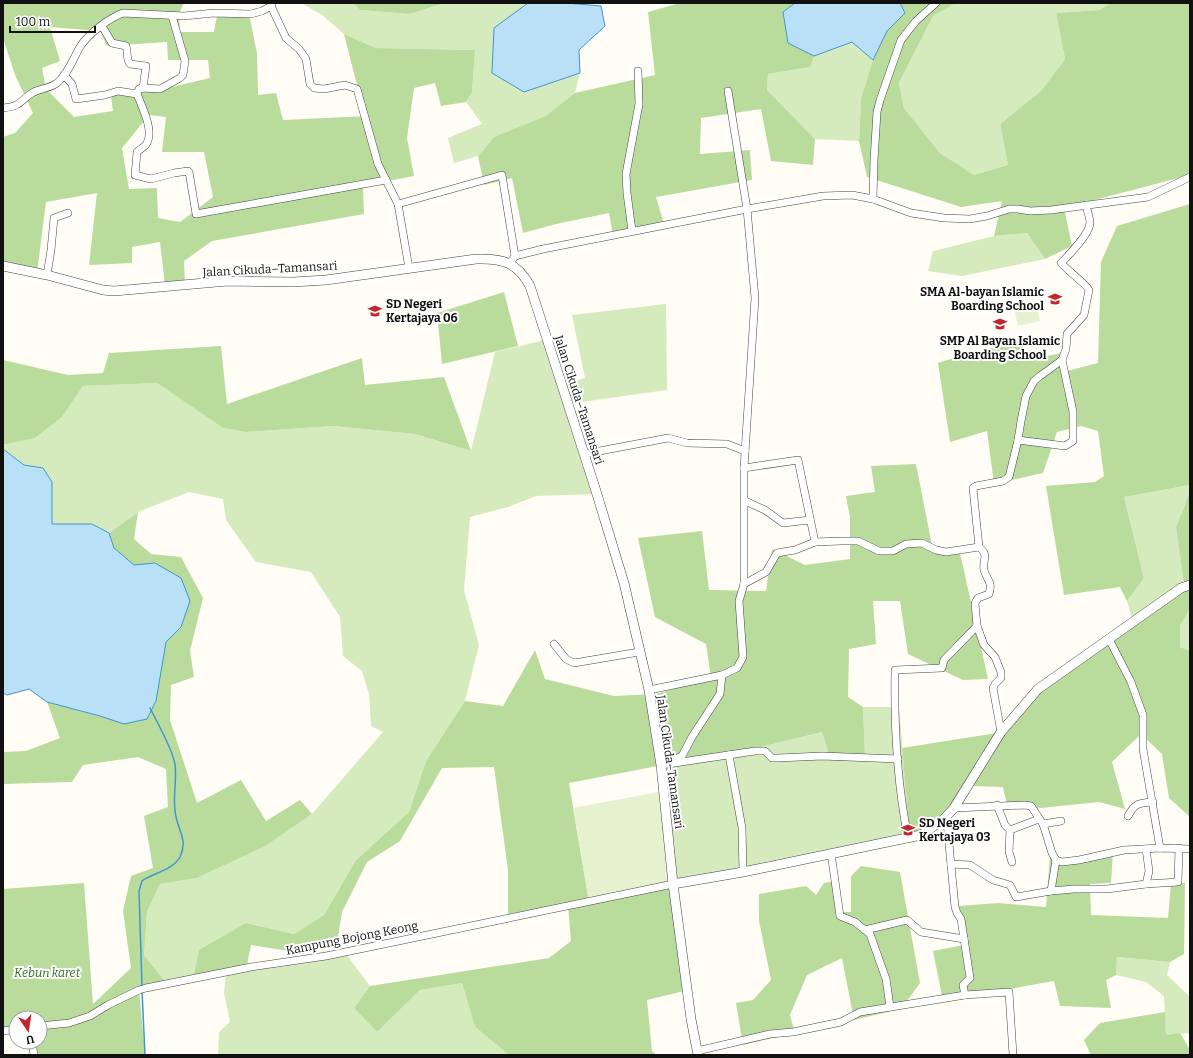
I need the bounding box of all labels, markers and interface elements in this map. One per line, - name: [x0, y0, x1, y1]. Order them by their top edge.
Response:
- scale bar: [10, 8, 95, 34]
- text: 100 m: [16, 15, 51, 29]
- street label: Jalan Cikuda–Tamansari: [201, 258, 338, 280]
- place label: SMA Al-bayan Islamic Boarding School: [920, 285, 1044, 313]
- school or university icon: SMA Al-bayan Islamic Boarding School: [1047, 291, 1063, 307]
- place label: SD Negeri Kertajaya 06: [386, 297, 458, 326]
- school or university icon: SD Negeri Kertajaya 06: [367, 303, 383, 319]
- school or university icon: SMP Al Bayan Islamic Boarding School: [992, 316, 1008, 332]
- street label: Jalan Cikuda–Tamansari: [551, 333, 607, 467]
- place label: SMP Al Bayan Islamic Boarding School: [940, 334, 1060, 362]
- street label: Jalan Cikuda–Tamansari: [654, 693, 686, 830]
- place label: SD Negeri Kertajaya 03: [919, 816, 991, 845]
- school or university icon: SD Negeri Kertajaya 03: [900, 822, 916, 838]
- street label: Kampung Bojong Keong: [285, 918, 420, 958]
- park label: Kebun karet: [14, 966, 81, 980]
- north arrow: [8, 1010, 48, 1050]
- text: U: [25, 1032, 36, 1047]

